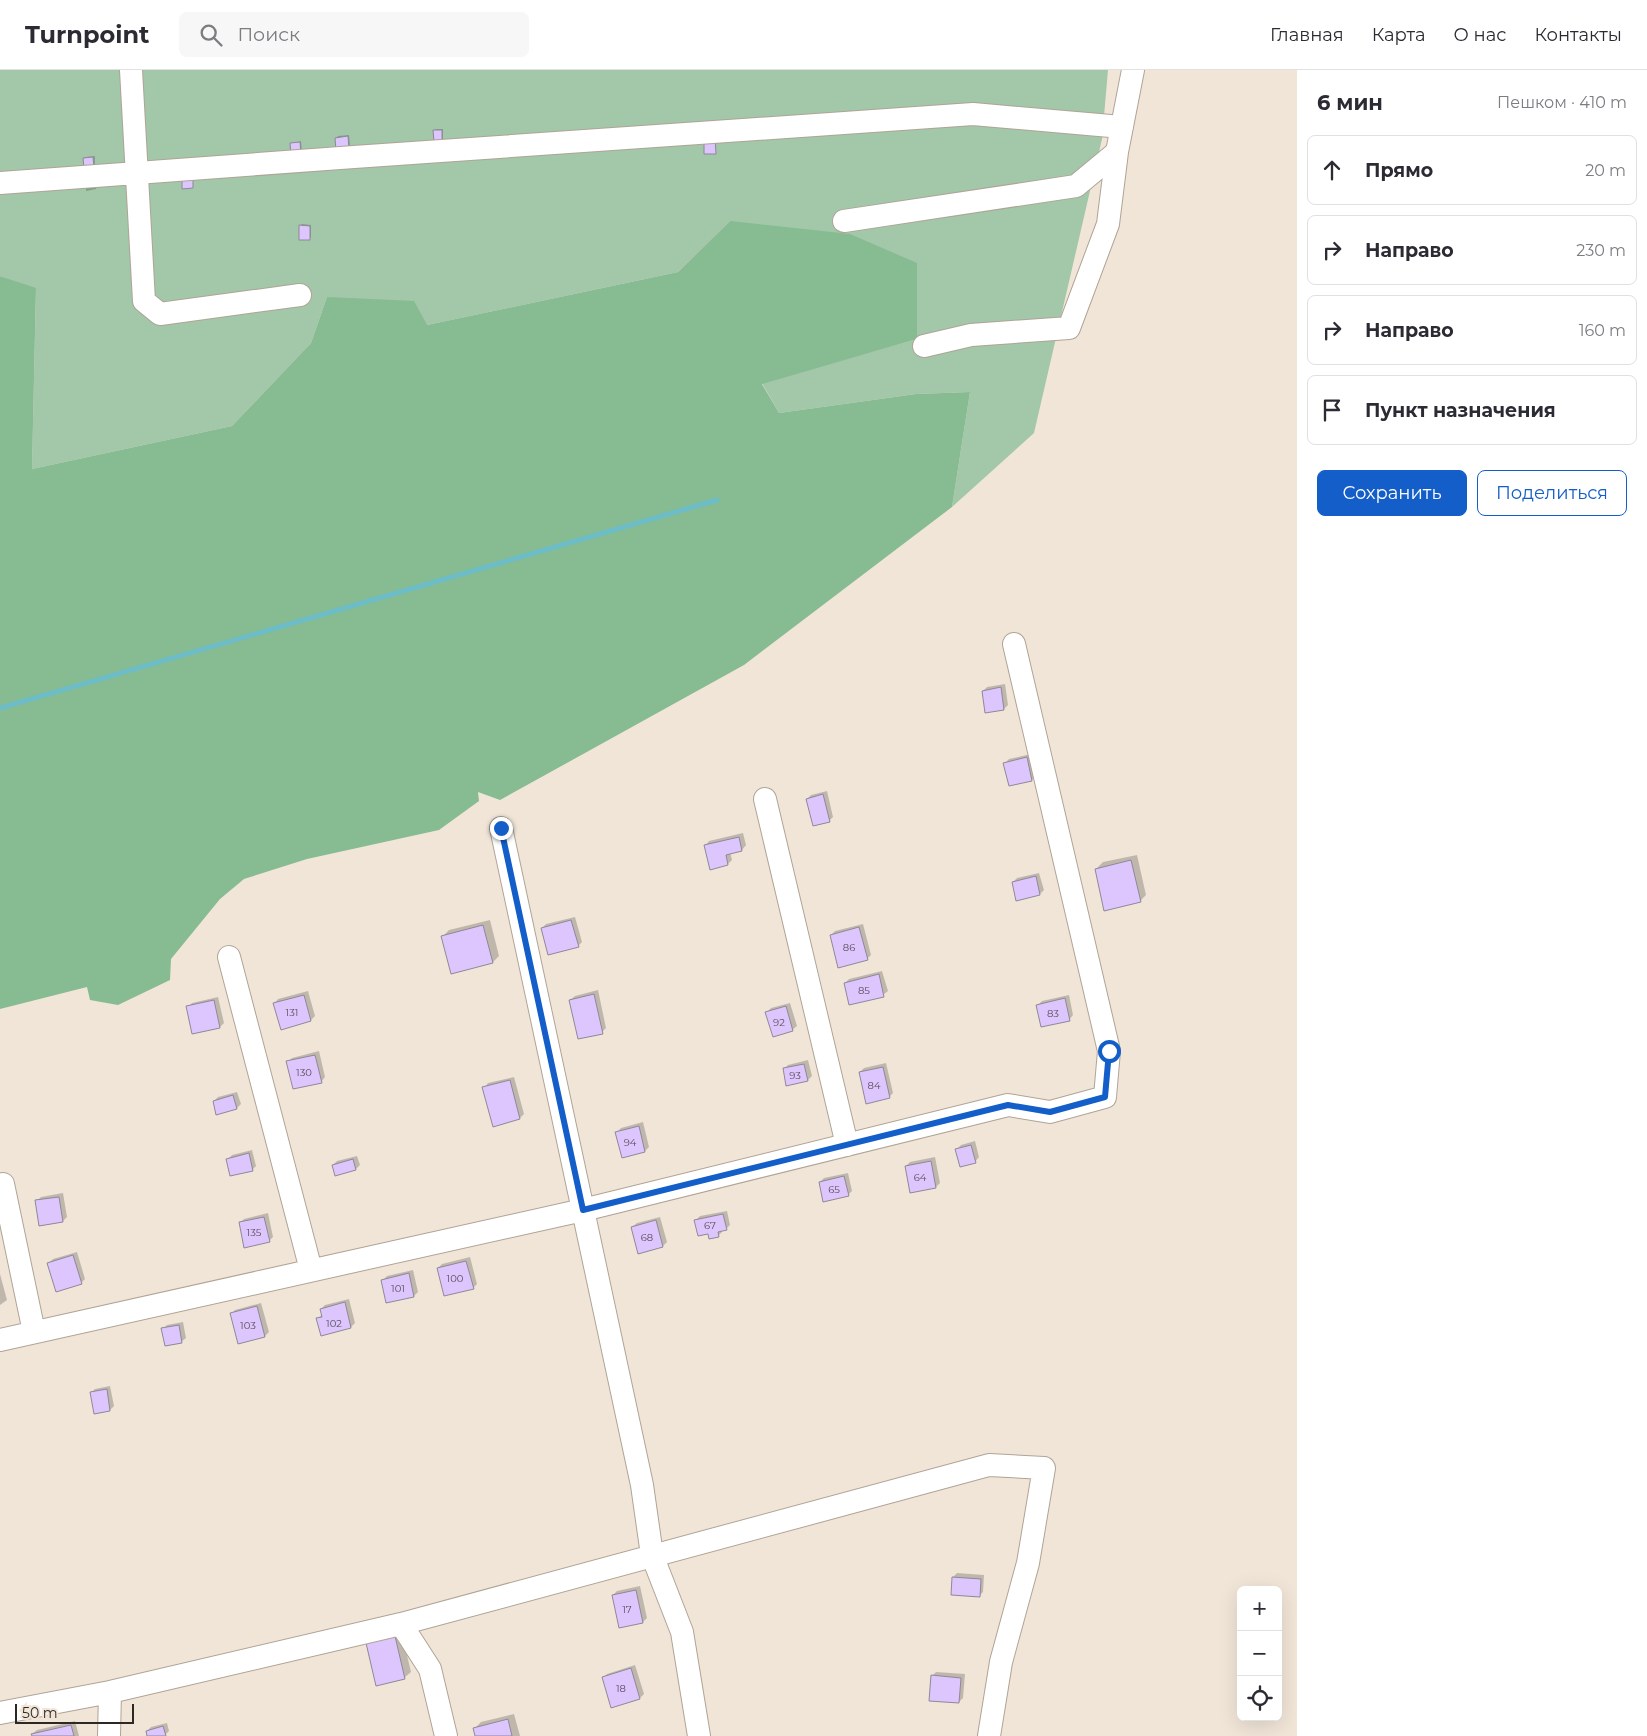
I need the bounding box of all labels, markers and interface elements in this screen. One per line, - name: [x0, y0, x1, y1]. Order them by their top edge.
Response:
- search box: [179, 12, 529, 57]
- text: Turnpoint: [25, 20, 149, 49]
- icon: search: [197, 21, 225, 49]
- text: Поиск: [237, 23, 300, 46]
- text: Главная: [1270, 24, 1344, 46]
- text: Карта: [1372, 24, 1426, 46]
- text: О нас: [1454, 24, 1506, 46]
- text: Контакты: [1534, 24, 1622, 46]
- text: 6 мин: [1317, 90, 1383, 115]
- text: Пешком · 410 m: [1497, 93, 1627, 112]
- icon: ahead: [1318, 156, 1346, 184]
- text: Прямо: [1365, 159, 1433, 182]
- text: 20 m: [1585, 161, 1626, 180]
- icon: right: [1318, 236, 1346, 264]
- text: Направо: [1365, 239, 1454, 262]
- text: 230 m: [1576, 241, 1626, 260]
- icon: right: [1318, 316, 1346, 344]
- text: Направо: [1365, 319, 1454, 342]
- text: 160 m: [1579, 321, 1626, 340]
- icon: arrive: [1318, 396, 1346, 424]
- text: Пункт назначения: [1365, 399, 1556, 422]
- button: Сохранить: [1317, 470, 1467, 516]
- button: Поделиться: [1477, 470, 1627, 516]
- route end: [490, 817, 513, 840]
- house number: 86: [843, 941, 855, 954]
- house number: 85: [858, 984, 870, 997]
- house number: 131: [286, 1006, 298, 1019]
- house number: 83: [1047, 1007, 1059, 1020]
- house number: 92: [773, 1016, 785, 1029]
- route start: [1098, 1040, 1121, 1063]
- house number: 130: [296, 1066, 312, 1079]
- house number: 93: [789, 1069, 801, 1082]
- house number: 84: [868, 1079, 881, 1092]
- house number: 94: [624, 1136, 637, 1149]
- house number: 64: [914, 1171, 927, 1184]
- house number: 65: [828, 1183, 840, 1196]
- house number: 67: [704, 1219, 716, 1232]
- house number: 135: [247, 1226, 262, 1239]
- house number: 68: [641, 1231, 653, 1244]
- house number: 100: [447, 1272, 464, 1285]
- house number: 101: [391, 1282, 405, 1295]
- house number: 102: [326, 1317, 342, 1330]
- house number: 103: [240, 1319, 256, 1332]
- map controls: [1237, 1586, 1282, 1721]
- button: +: [1237, 1586, 1282, 1631]
- house number: 17: [622, 1603, 632, 1616]
- button: −: [1237, 1631, 1282, 1676]
- button: locate: [1237, 1676, 1282, 1721]
- house number: 18: [616, 1682, 626, 1695]
- scale bar: [15, 1701, 134, 1724]
- text: 50 m: [22, 1704, 58, 1722]

